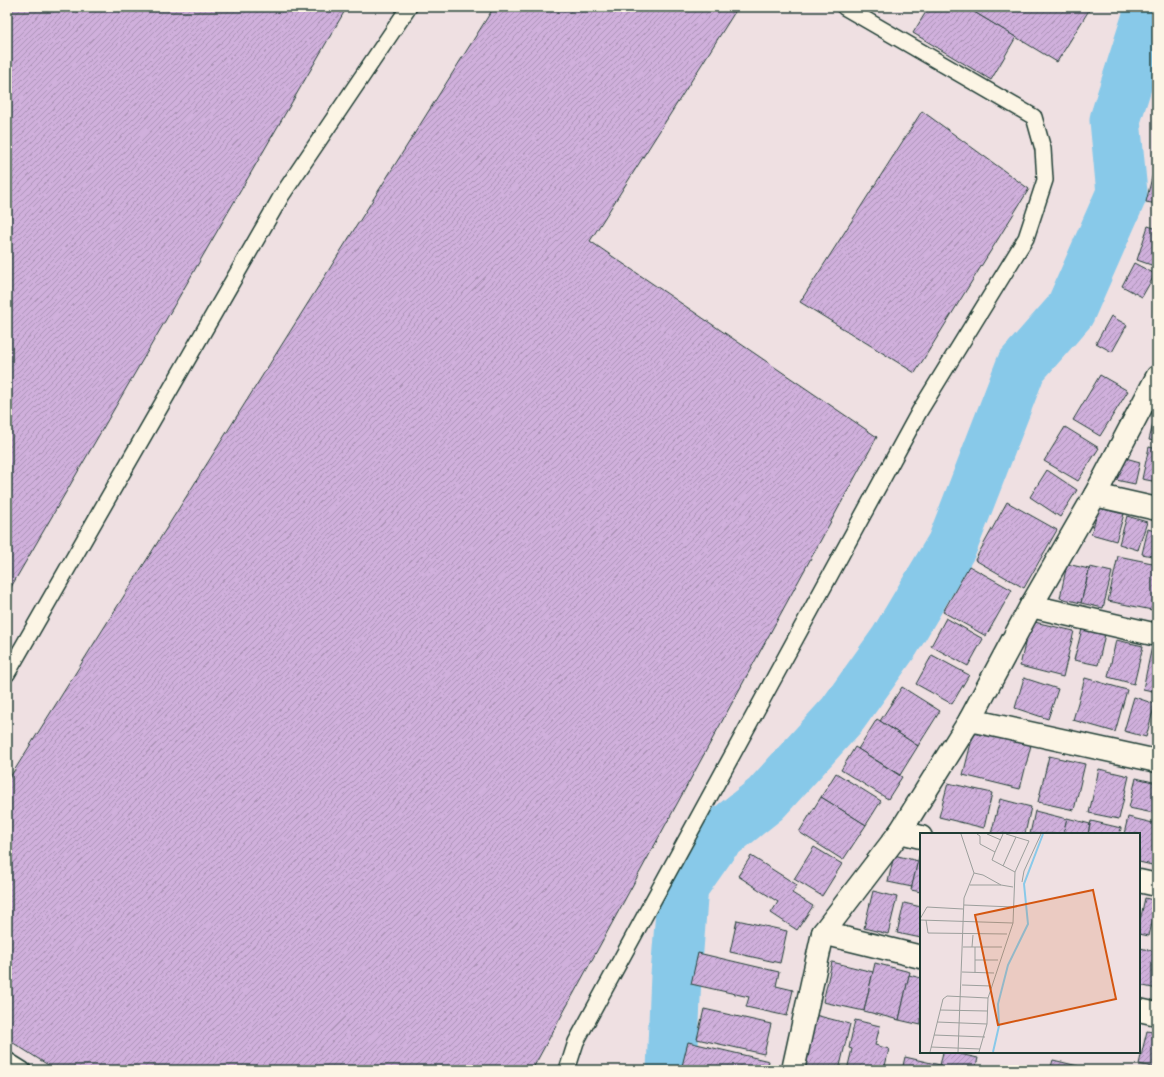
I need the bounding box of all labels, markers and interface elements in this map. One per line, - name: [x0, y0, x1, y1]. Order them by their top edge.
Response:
- inset map: [920, 833, 1140, 1053]

